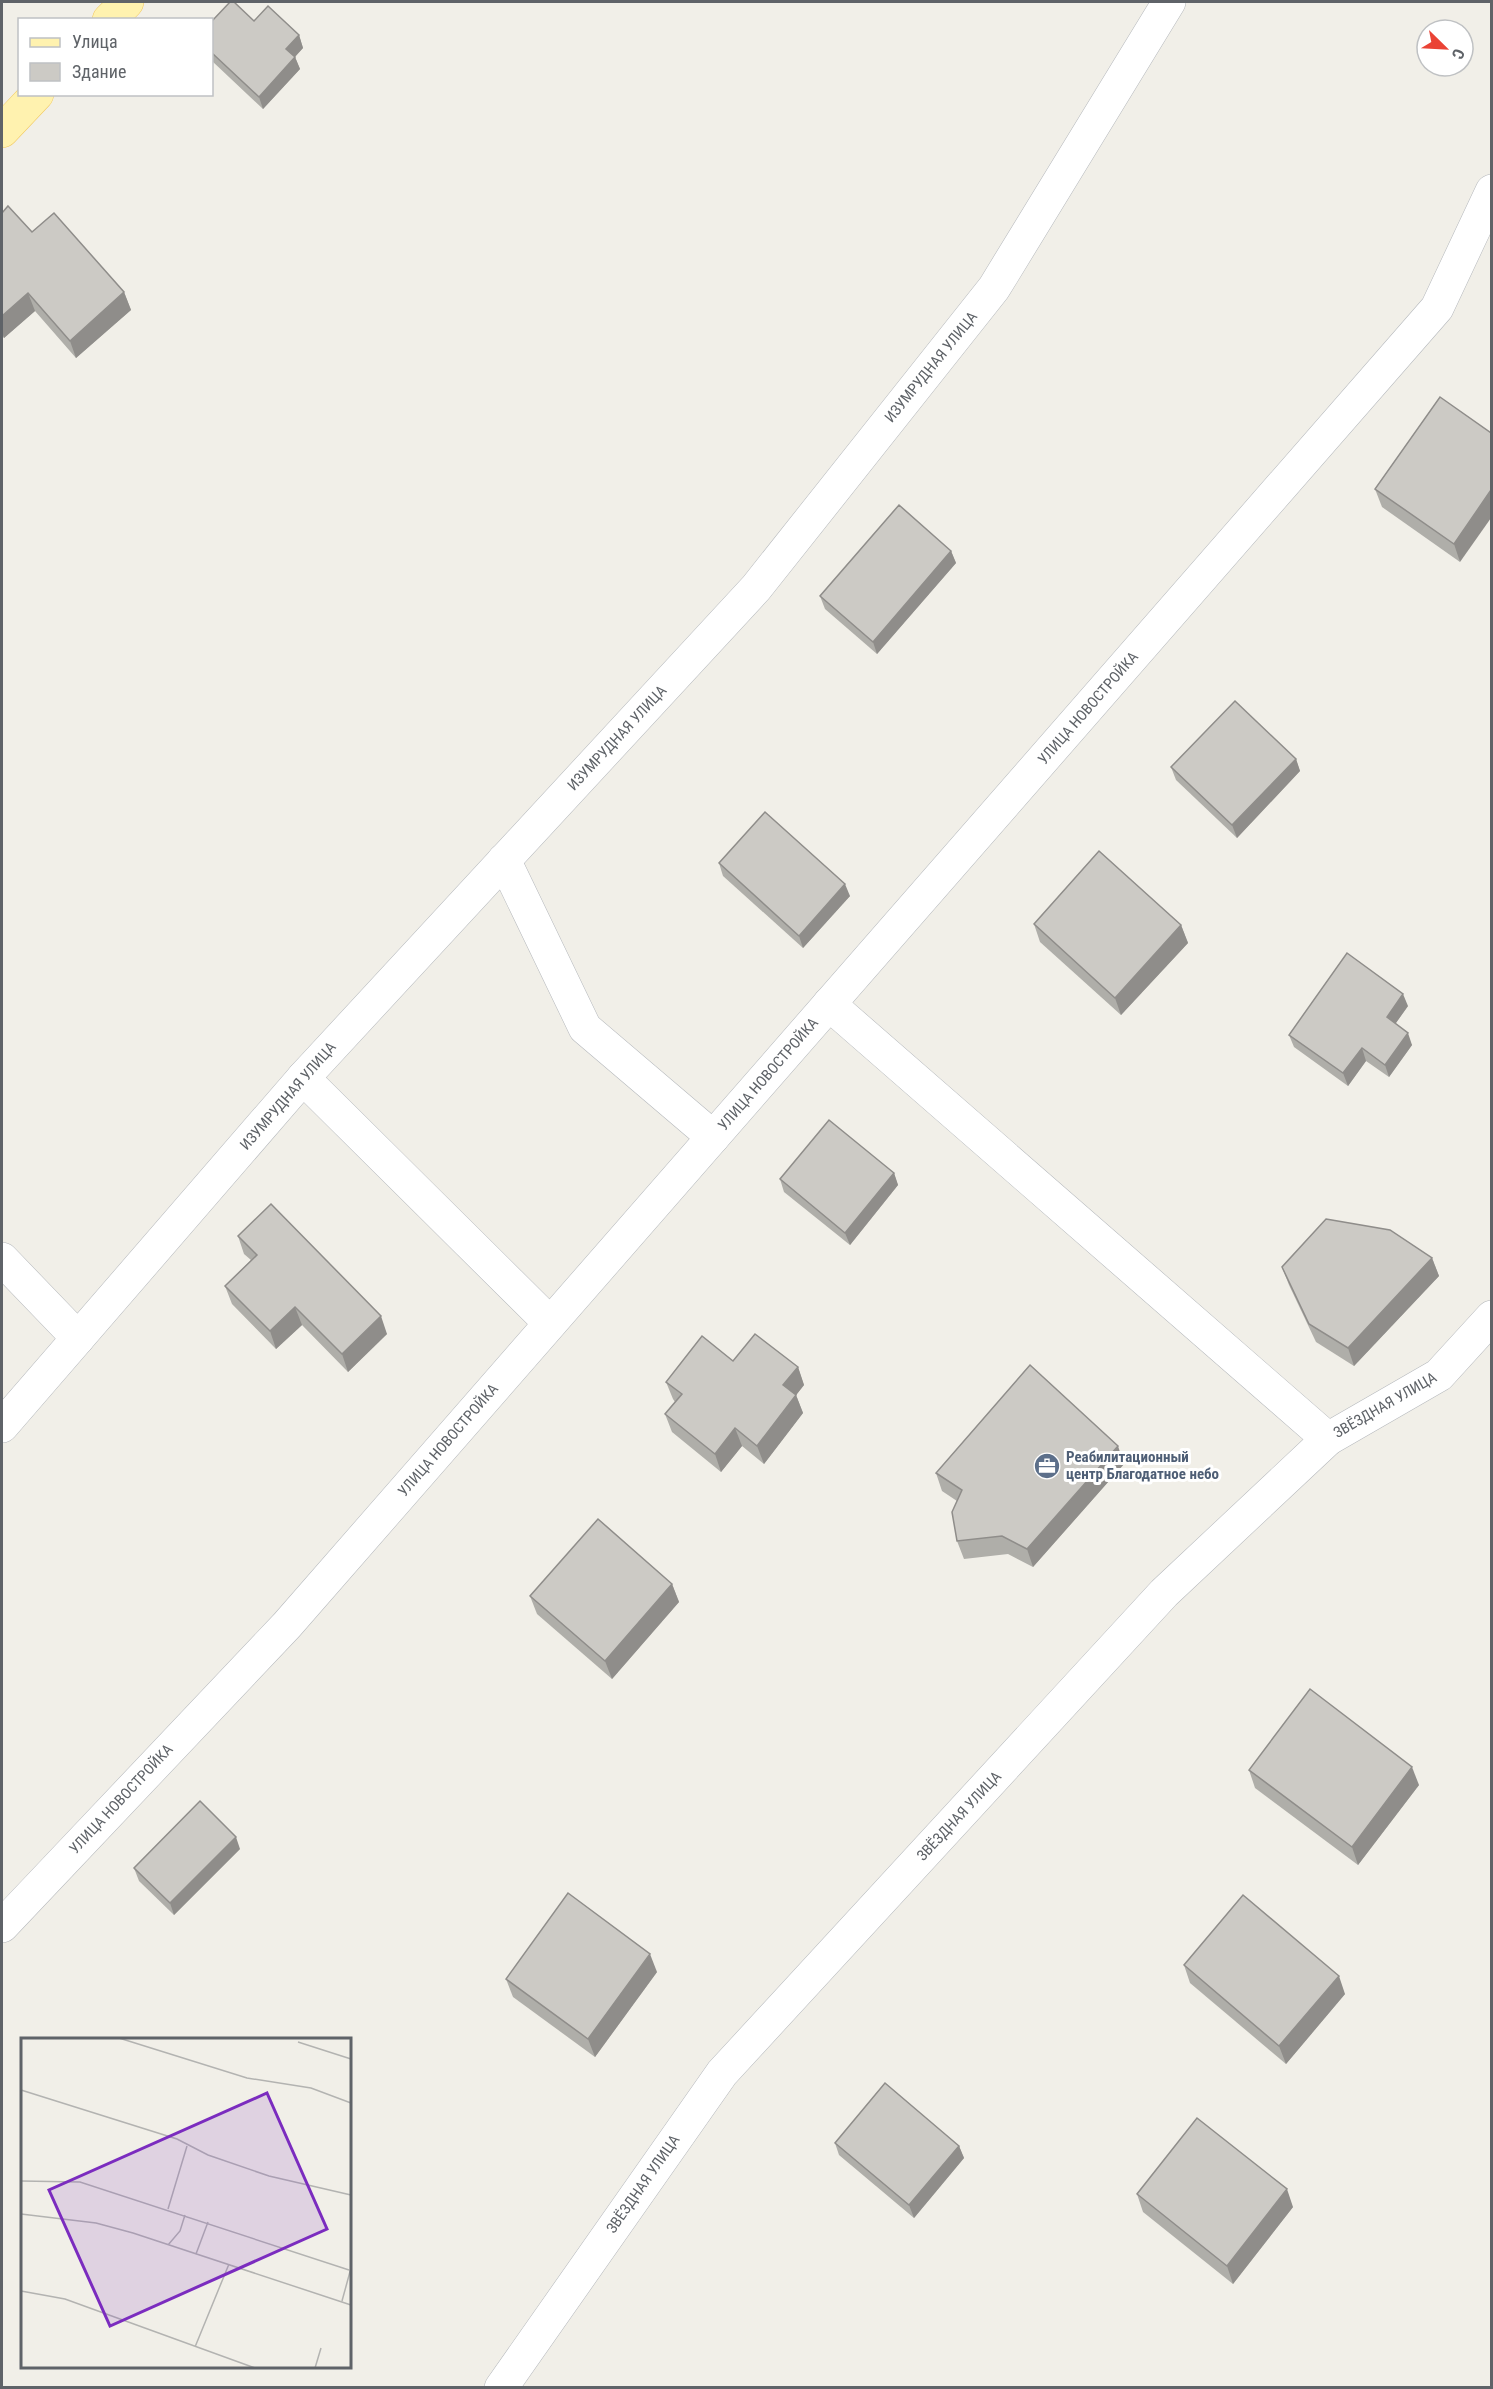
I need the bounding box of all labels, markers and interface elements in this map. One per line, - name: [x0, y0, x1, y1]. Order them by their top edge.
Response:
- legend: [18, 18, 213, 96]
- north arrow: [1415, 18, 1475, 78]
- text: Улица: [72, 31, 118, 52]
- text: С: [1448, 46, 1469, 62]
- text: Здание: [72, 61, 126, 82]
- street label: ИЗУМРУДНАЯ УЛИЦА: [881, 308, 981, 426]
- street label: УЛИЦА НОВОСТРОЙКА: [1034, 648, 1142, 768]
- street label: ИЗУМРУДНАЯ УЛИЦА: [564, 681, 671, 794]
- street label: УЛИЦА НОВОСТРОЙКА: [714, 1014, 822, 1134]
- street label: ИЗУМРУДНАЯ УЛИЦА: [236, 1038, 340, 1154]
- street label: ЗВЁЗДНАЯ УЛИЦА: [1330, 1368, 1440, 1442]
- street label: УЛИЦА НОВОСТРОЙКА: [394, 1380, 502, 1500]
- place label: Реабилитационный центр Благодатное небо: [1066, 1448, 1219, 1483]
- office icon: Реабилитационный центр Благодатное небо: [1032, 1451, 1062, 1481]
- street label: УЛИЦА НОВОСТРОЙКА: [65, 1740, 177, 1858]
- street label: ЗВЁЗДНАЯ УЛИЦА: [913, 1767, 1005, 1864]
- inset map: [21, 2038, 351, 2368]
- street label: ЗВЁЗДНАЯ УЛИЦА: [602, 2131, 684, 2237]

